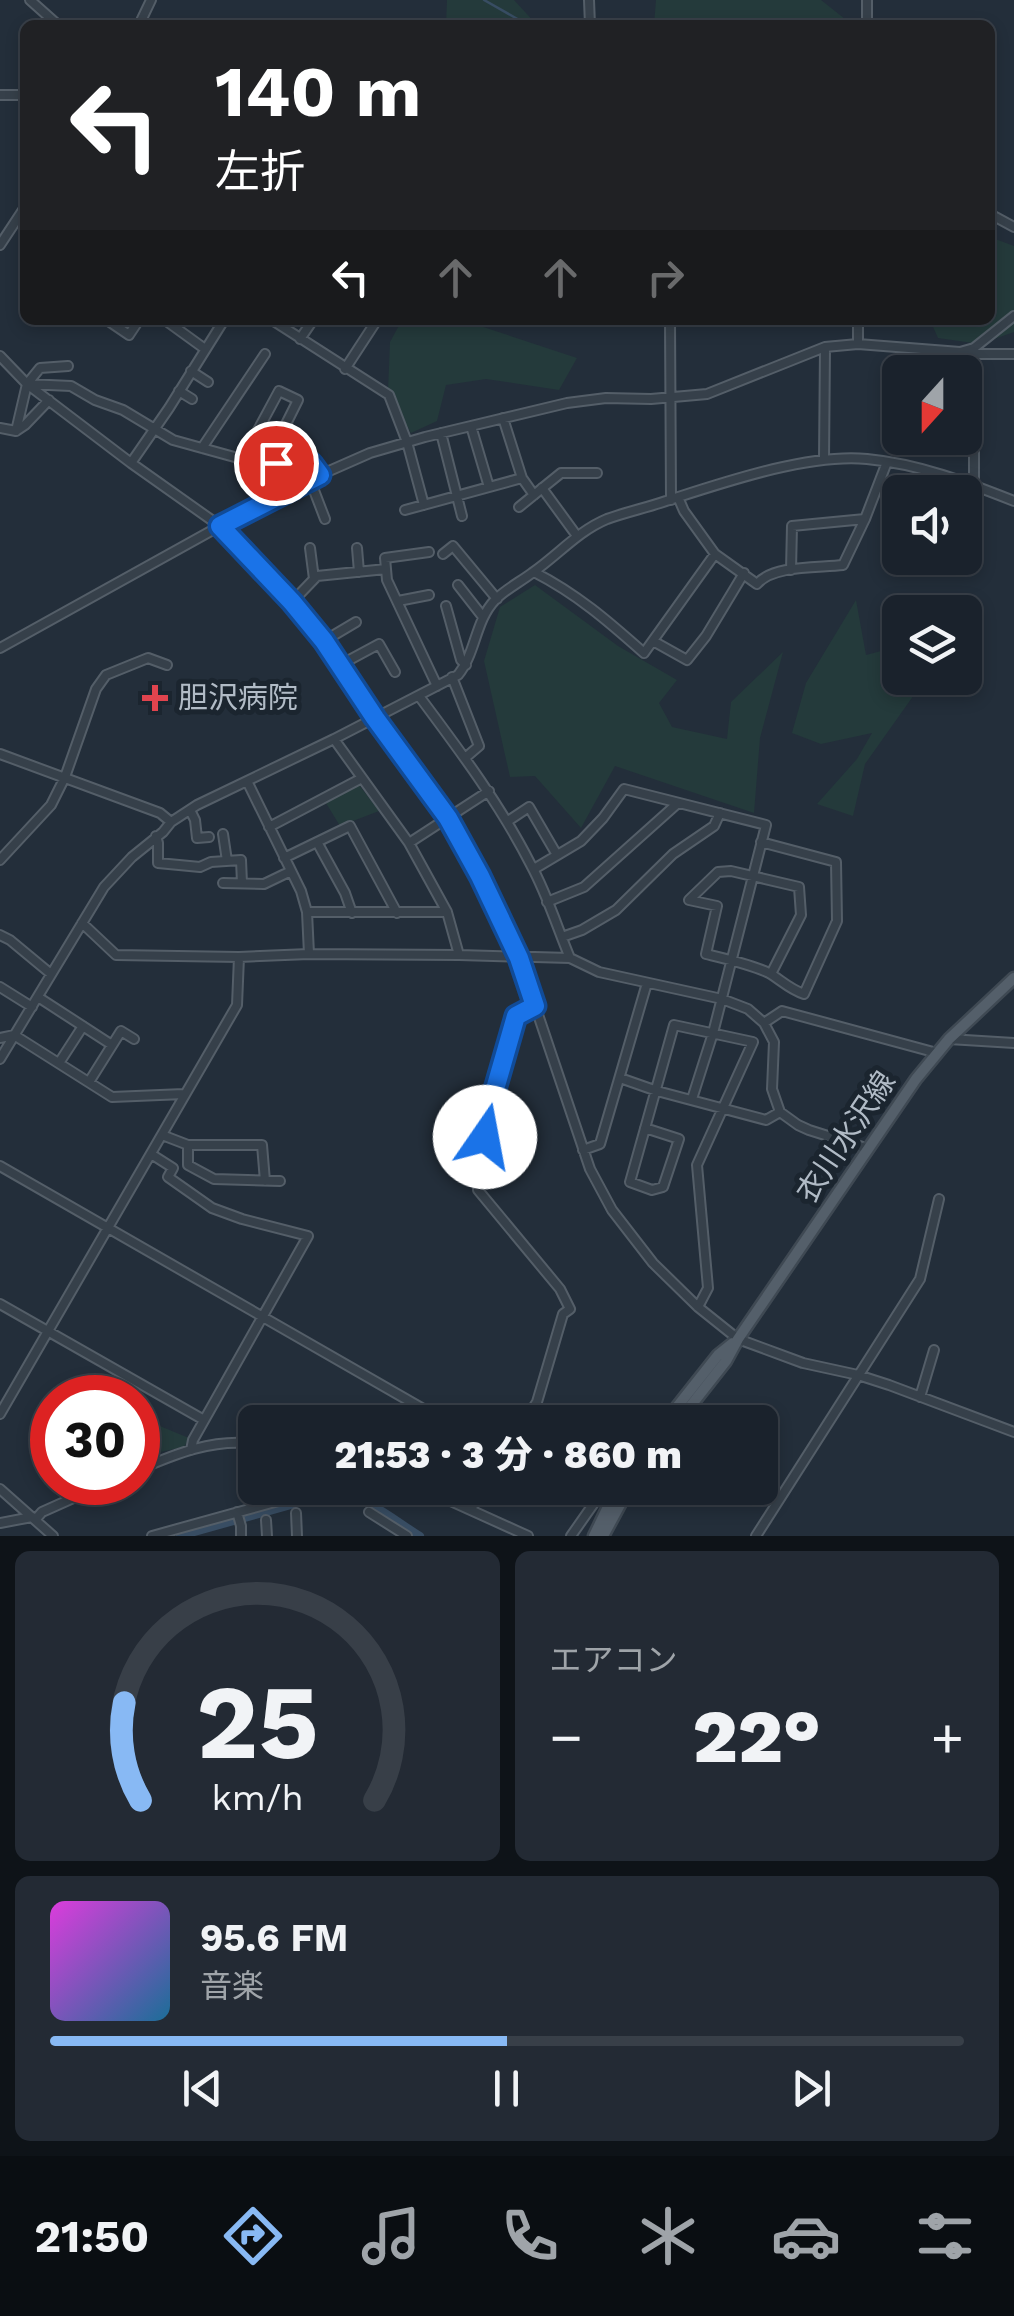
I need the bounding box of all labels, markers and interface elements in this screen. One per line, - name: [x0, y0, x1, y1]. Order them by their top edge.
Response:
- text: 140 m: [215, 51, 421, 133]
- icon: left: [50, 60, 180, 190]
- text: 左折: [215, 145, 305, 198]
- icon: left: [323, 250, 378, 305]
- icon: ahead: [428, 250, 483, 305]
- icon: ahead: [533, 250, 588, 305]
- icon: right: [638, 250, 693, 305]
- north arrow: [882, 355, 982, 455]
- map controls: [882, 355, 982, 695]
- pin: [234, 421, 319, 506]
- icon: arrive: [249, 436, 304, 491]
- button: sound: [882, 475, 982, 575]
- button: layers: [882, 595, 982, 695]
- place label: 胆沢病院: [178, 680, 298, 715]
- marker: 胆沢病院: [142, 685, 168, 711]
- street label: 衣川水沢線: [789, 1065, 902, 1209]
- position arrow: [433, 1085, 537, 1189]
- speed limit sign: 30: [30, 1375, 160, 1505]
- text: 21:53 · 3 分 · 860 m: [334, 1433, 682, 1477]
- text: エアコン: [550, 1641, 678, 1679]
- text: 25: [196, 1661, 319, 1783]
- text: 22°: [693, 1692, 821, 1780]
- text: −: [550, 1705, 583, 1769]
- text: +: [931, 1705, 964, 1769]
- text: km/h: [211, 1777, 303, 1819]
- text: 95.6 FM: [200, 1916, 348, 1960]
- text: 音楽: [200, 1967, 264, 2005]
- icon: previous: [175, 2061, 230, 2116]
- icon: pause: [479, 2061, 534, 2116]
- icon: next: [784, 2061, 839, 2116]
- icon: directions: [218, 2201, 288, 2271]
- icon: music: [356, 2201, 426, 2271]
- icon: phone: [495, 2201, 565, 2271]
- icon: climate: [633, 2201, 703, 2271]
- icon: car: [771, 2201, 841, 2271]
- icon: filters: [910, 2201, 980, 2271]
- text: 21:50: [34, 2210, 149, 2263]

